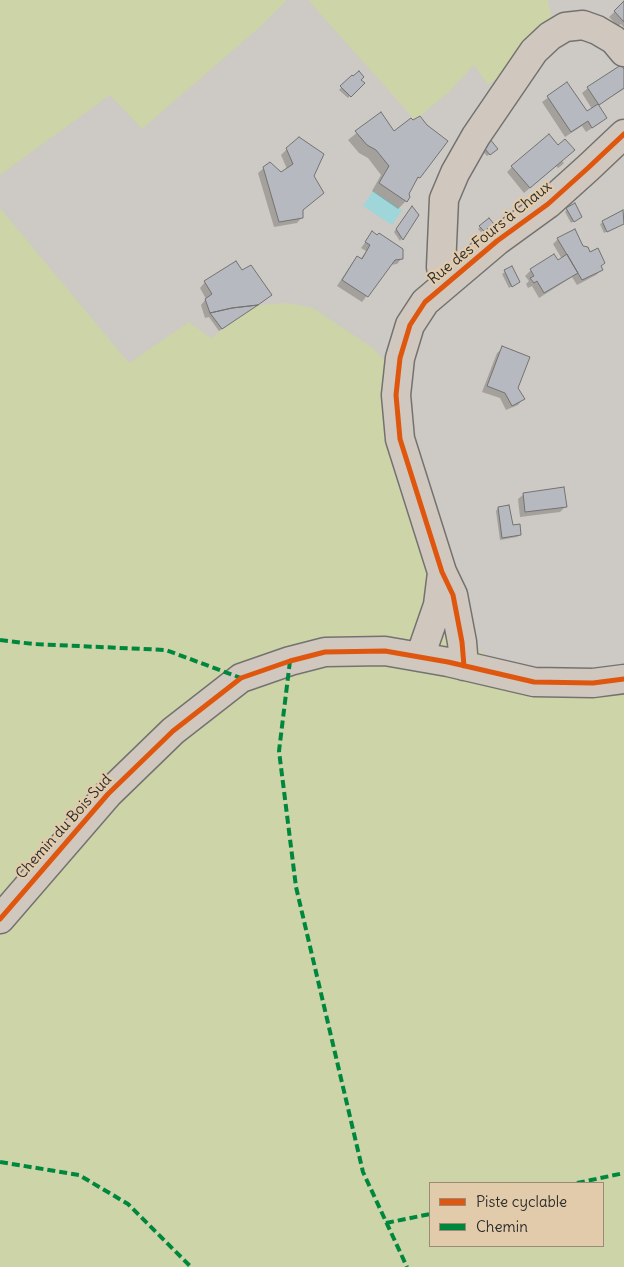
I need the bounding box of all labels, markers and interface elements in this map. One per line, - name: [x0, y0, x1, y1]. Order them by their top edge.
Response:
- street label: Rue des Fours à Chaux: [425, 178, 555, 288]
- street label: Chemin du Bois Sud: [12, 771, 116, 883]
- legend: [429, 1182, 604, 1247]
- text: Piste cyclable: [476, 1192, 567, 1211]
- text: Chemin: [476, 1217, 528, 1236]

